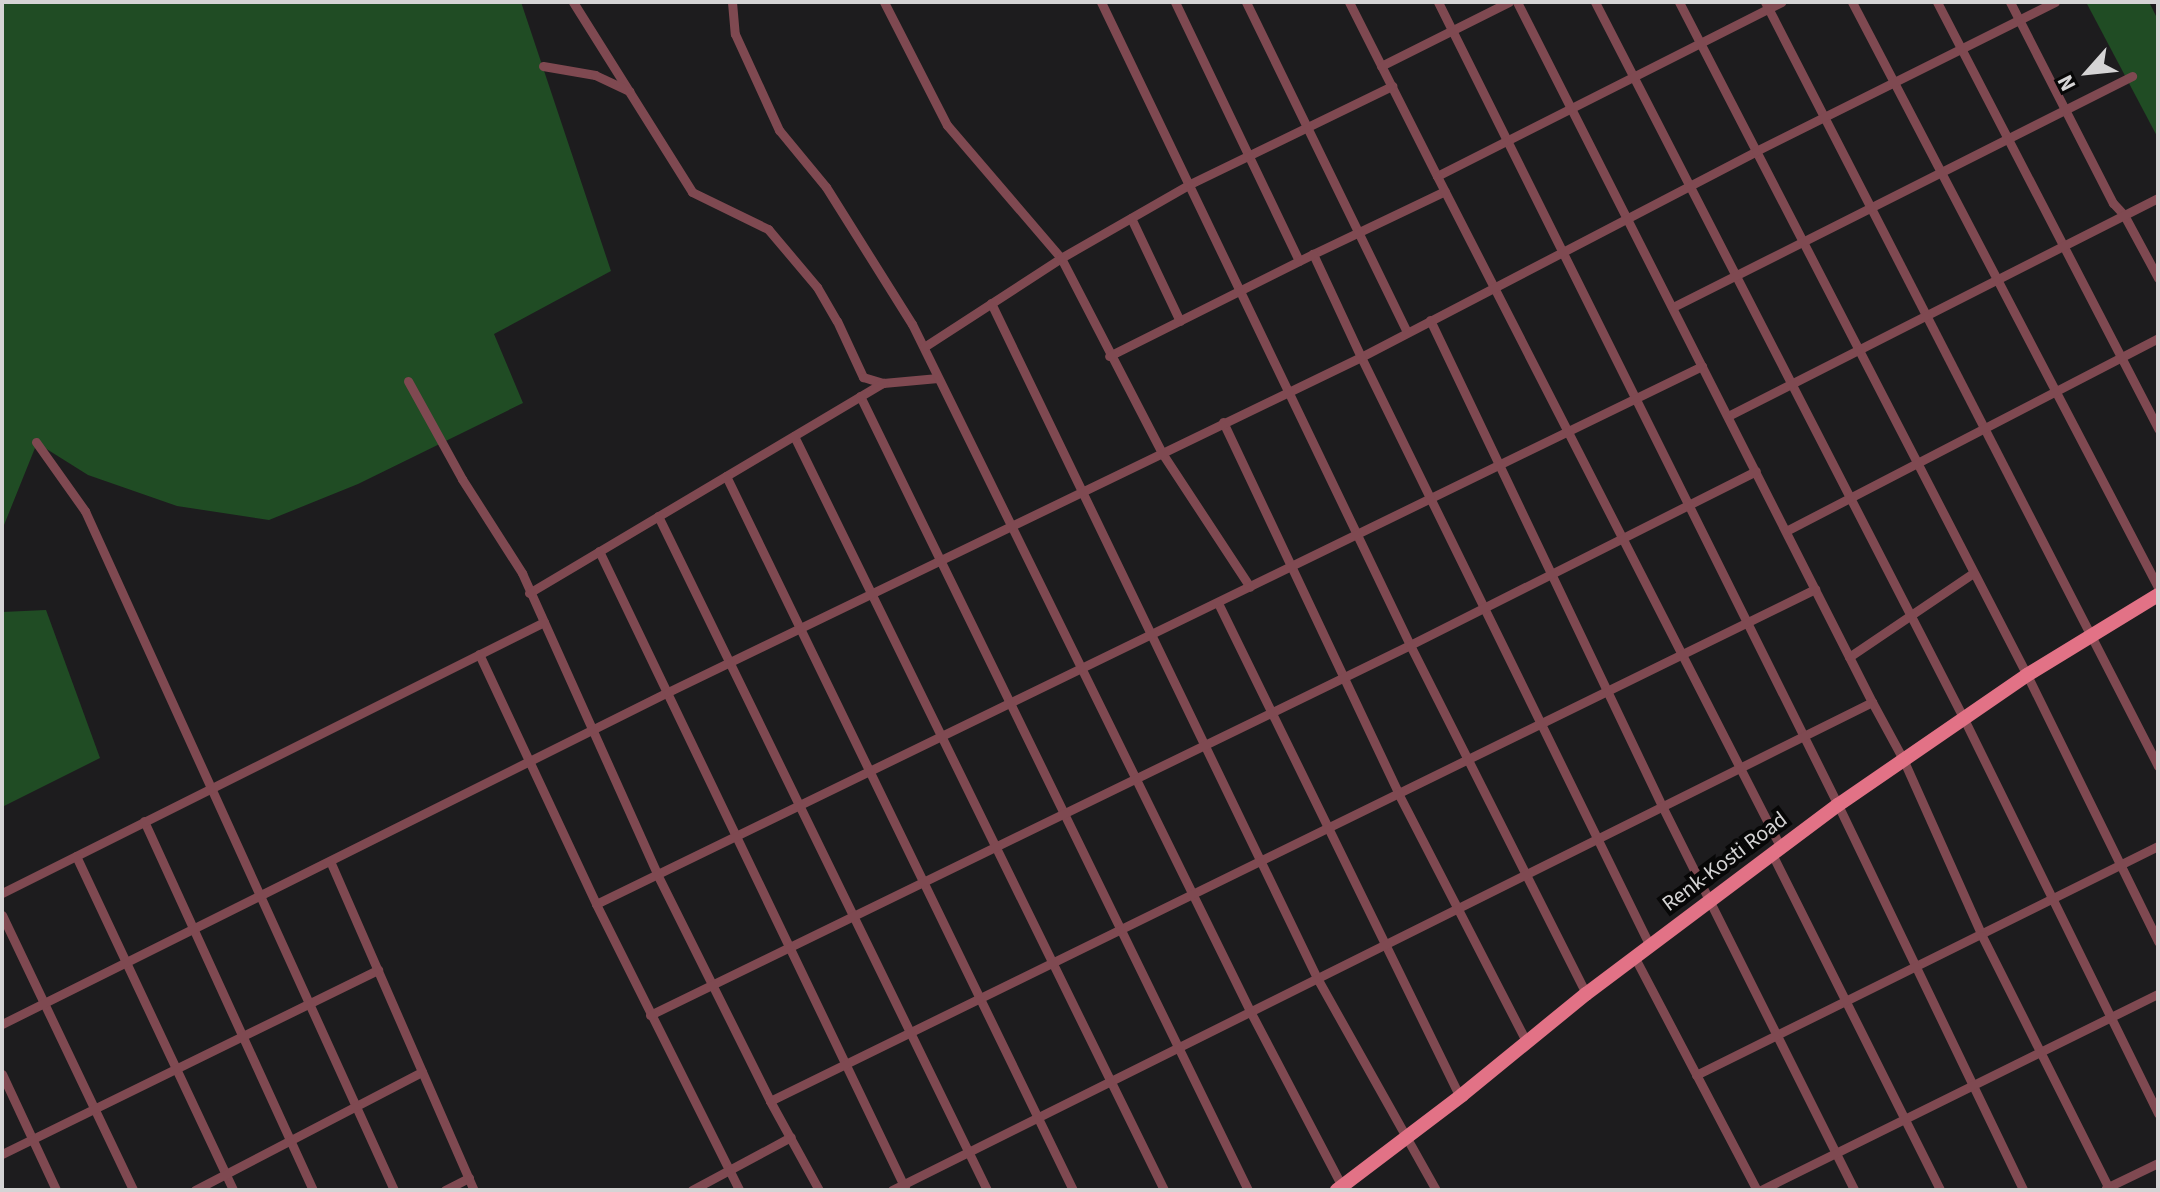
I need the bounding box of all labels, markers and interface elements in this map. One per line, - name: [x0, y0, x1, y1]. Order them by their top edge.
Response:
- north arrow: [2048, 32, 2128, 112]
- text: N: [2049, 69, 2084, 97]
- street label: Renk-Kosti Road: [1657, 806, 1793, 918]

